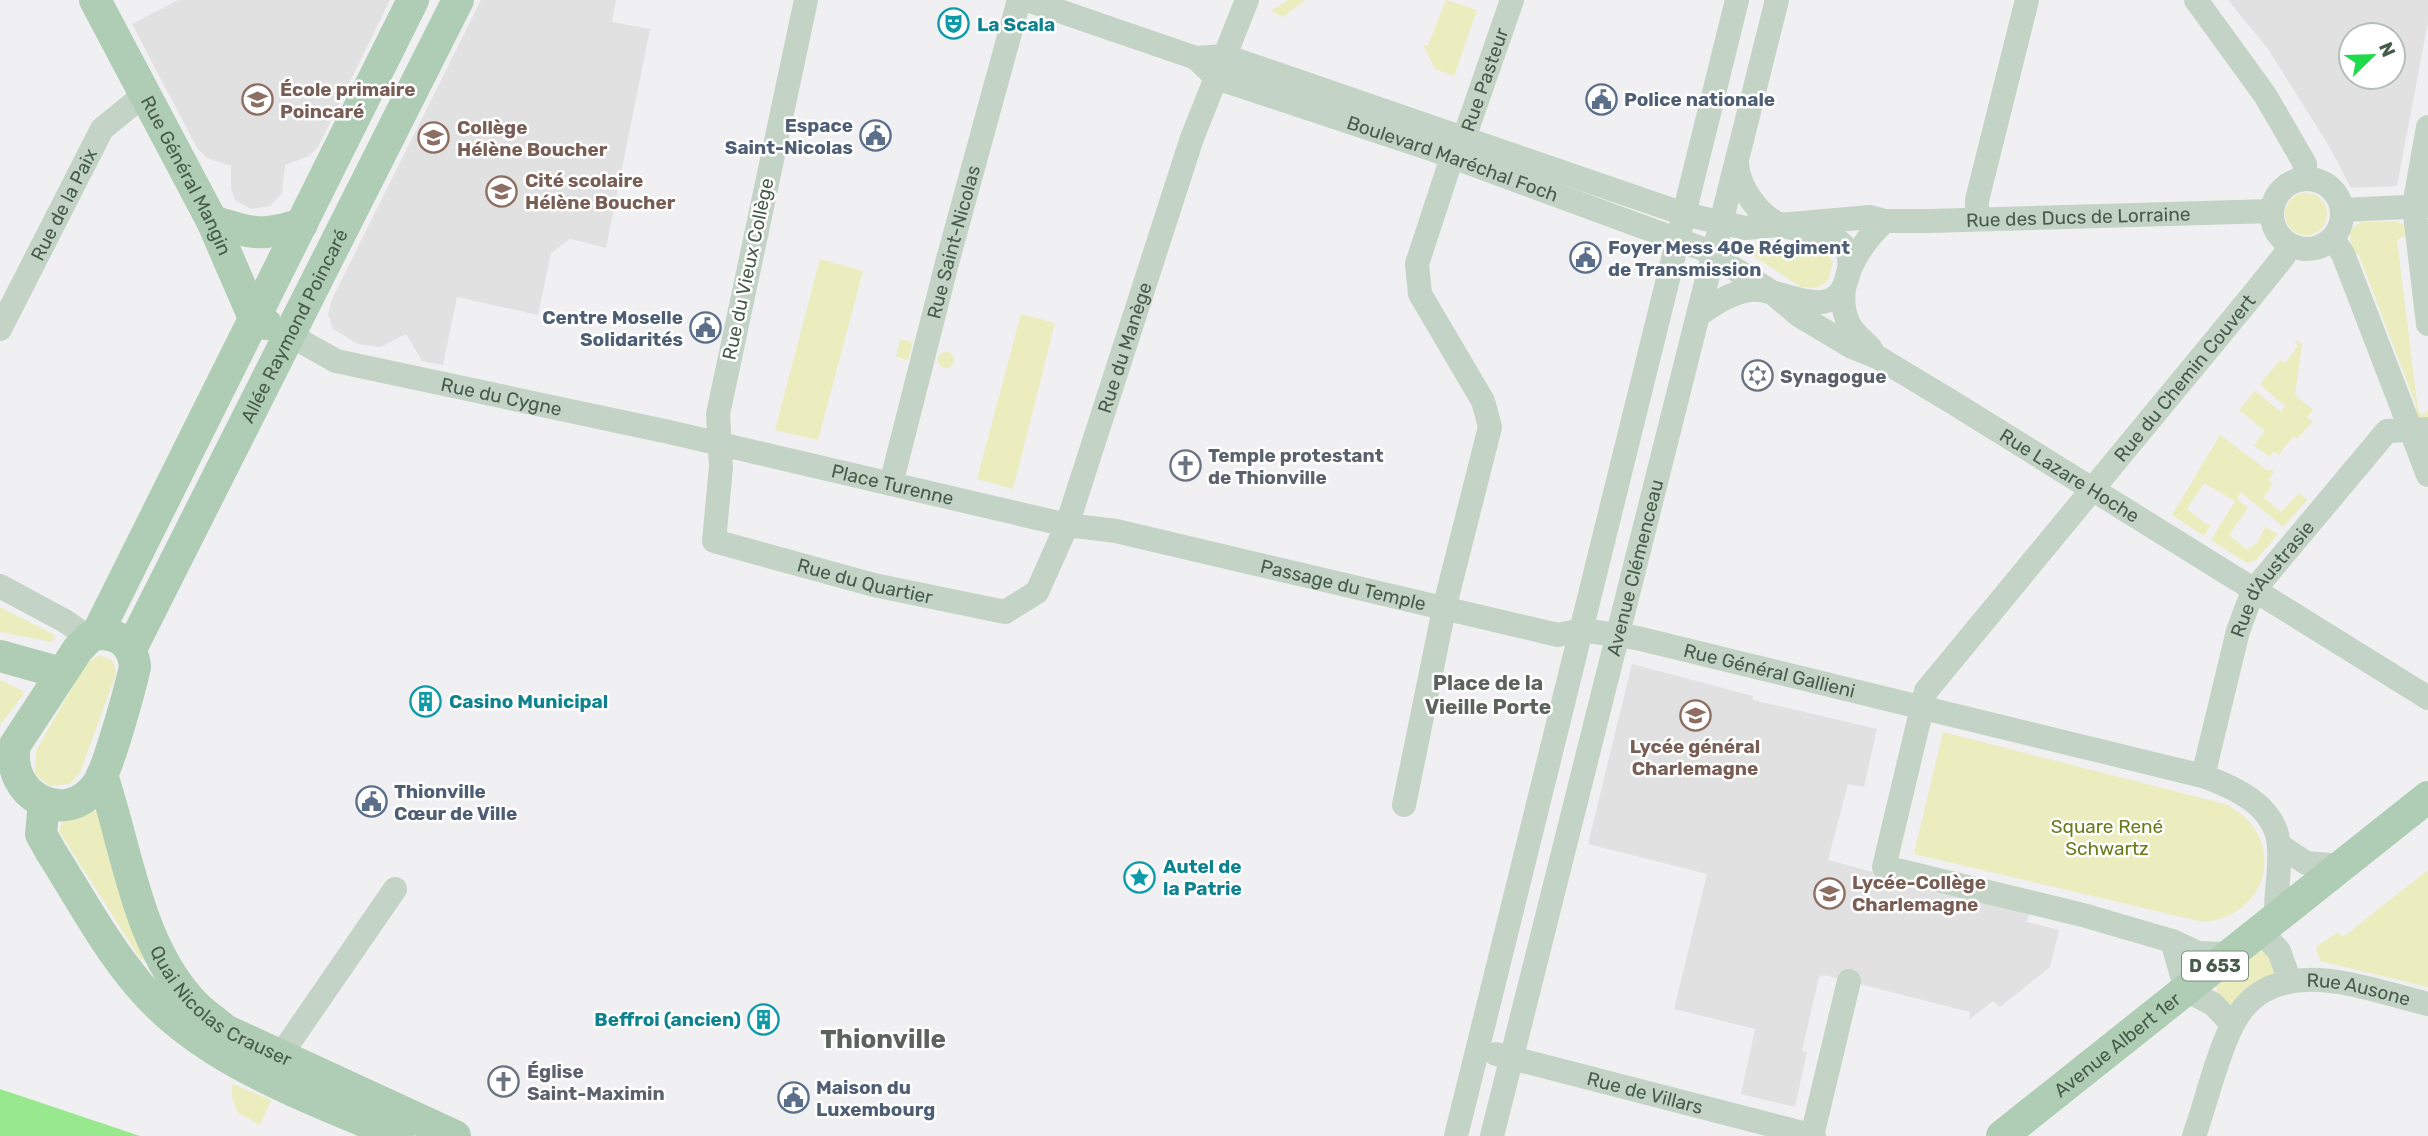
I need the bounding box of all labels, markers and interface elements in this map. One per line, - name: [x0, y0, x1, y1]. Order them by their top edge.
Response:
- theatre icon: La Scala: [937, 7, 971, 41]
- place label: La Scala: [977, 13, 1055, 36]
- north arrow: [2337, 21, 2407, 91]
- street label: Rue Pasteur: [1456, 24, 1513, 134]
- text: N: [2374, 39, 2400, 60]
- place label: École primaire Poincaré: [280, 78, 416, 123]
- public building icon: Police nationale: [1584, 82, 1618, 116]
- school or university icon: École primaire Poincaré: [240, 83, 274, 117]
- place label: Police nationale: [1624, 88, 1775, 111]
- street label: Rue Général Mangin: [136, 92, 237, 259]
- street label: Boulevard Maréchal Foch: [1344, 110, 1562, 206]
- place label: Espace Saint-Nicolas: [725, 114, 853, 159]
- place label: Collège Hélène Boucher: [457, 116, 608, 161]
- public building icon: Espace Saint-Nicolas: [859, 119, 893, 153]
- school or university icon: Collège Hélène Boucher: [417, 121, 451, 155]
- street label: Rue de la Paix: [25, 144, 102, 264]
- street label: Rue Saint-Nicolas: [922, 163, 985, 321]
- place label: Cité scolaire Hélène Boucher: [525, 169, 676, 214]
- school or university icon: Cité scolaire Hélène Boucher: [485, 174, 519, 208]
- street label: Rue du Vieux Collège: [717, 176, 779, 362]
- street label: Rue des Ducs de Lorraine: [1966, 202, 2191, 231]
- street label: Allée Raymond Poincaré: [235, 225, 352, 427]
- place label: Foyer Mess 40e Régiment de Transmission: [1608, 236, 1850, 281]
- public building icon: Foyer Mess 40e Régiment de Transmission: [1568, 241, 1602, 275]
- street label: Rue du Manège: [1092, 279, 1156, 416]
- street label: Rue du Chemin Couvert: [2109, 289, 2260, 466]
- place label: Centre Moselle Solidarités: [542, 306, 683, 351]
- public building icon: Centre Moselle Solidarités: [689, 311, 723, 345]
- synagogue icon: Synagogue: [1740, 359, 1774, 393]
- place label: Synagogue: [1780, 365, 1886, 388]
- street label: Rue du Cygne: [439, 372, 564, 420]
- street label: Rue Lazare Hoche: [1996, 423, 2144, 527]
- place label: Temple protestant de Thionville: [1208, 444, 1384, 489]
- church icon: Temple protestant de Thionville: [1168, 449, 1202, 483]
- street label: Place Turenne: [829, 459, 956, 510]
- street label: Avenue Clémenceau: [1601, 477, 1668, 658]
- street label: Rue d'Austrasie: [2225, 516, 2319, 640]
- street label: Rue du Quartier: [795, 553, 936, 608]
- street label: Passage du Temple: [1258, 554, 1428, 615]
- street label: Rue Général Gallieni: [1681, 638, 1858, 702]
- district label: Place de la Vieille Porte: [1425, 670, 1551, 719]
- building icon: Casino Municipal: [409, 684, 443, 718]
- place label: Casino Municipal: [449, 690, 608, 713]
- school or university icon: Lycée général Charlemagne: [1678, 698, 1712, 732]
- place label: Lycée général Charlemagne: [1630, 735, 1760, 780]
- place label: Thionville Cœur de Ville: [394, 780, 517, 825]
- public building icon: Thionville Cœur de Ville: [354, 785, 388, 819]
- park label: Square René Schwartz: [2051, 815, 2163, 860]
- place label: Autel de la Patrie: [1163, 855, 1242, 900]
- place icon: Autel de la Patrie: [1123, 860, 1157, 894]
- place label: Lycée-Collège Charlemagne: [1852, 871, 1986, 916]
- school or university icon: Lycée-Collège Charlemagne: [1812, 876, 1846, 910]
- street label: Quai Nicolas Crauser: [145, 941, 296, 1071]
- road number: D 653: [2182, 951, 2248, 981]
- street label: Rue Ausone: [2306, 968, 2413, 1010]
- street label: Avenue Albert 1er: [2049, 987, 2186, 1102]
- building icon: Beffroi (ancien): [747, 1002, 781, 1036]
- place label: Beffroi (ancien): [594, 1008, 741, 1031]
- district label: Thionville: [820, 1024, 946, 1055]
- place label: Église Saint-Maximin: [527, 1060, 665, 1105]
- church icon: Église Saint-Maximin: [487, 1065, 521, 1099]
- street label: Rue de Villars: [1585, 1066, 1706, 1118]
- place label: Maison du Luxembourg: [816, 1076, 935, 1121]
- public building icon: Maison du Luxembourg: [776, 1081, 810, 1115]

